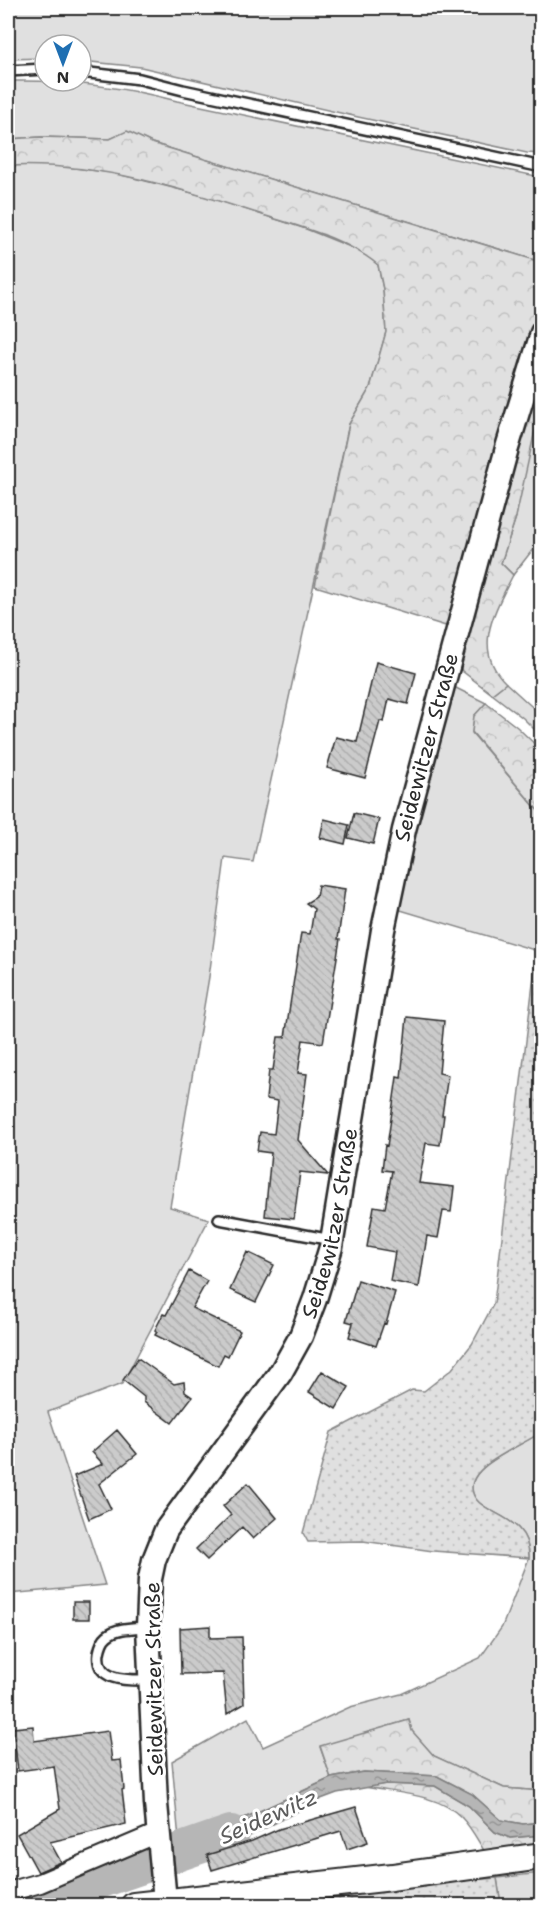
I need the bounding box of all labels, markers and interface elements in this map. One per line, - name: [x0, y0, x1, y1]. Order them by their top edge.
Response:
- north arrow: [33, 33, 93, 93]
- text: N: [57, 67, 69, 88]
- street label: Seidewitzer Straße: [388, 650, 465, 844]
- street label: Seidewitzer Straße: [295, 1126, 364, 1322]
- street label: Seidewitzer Straße: [138, 1582, 170, 1776]
- water label: Seidewitz: [214, 1782, 322, 1851]

